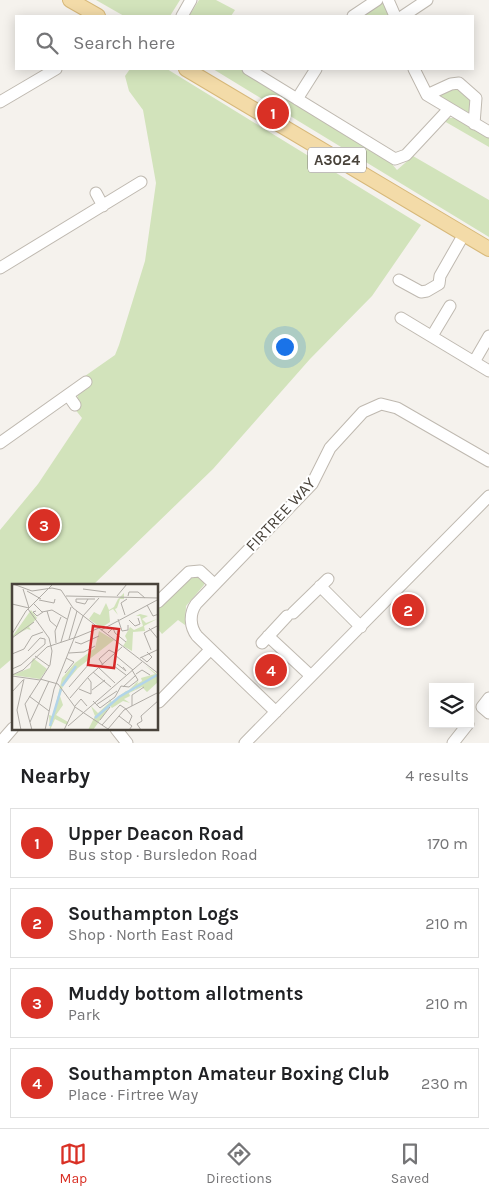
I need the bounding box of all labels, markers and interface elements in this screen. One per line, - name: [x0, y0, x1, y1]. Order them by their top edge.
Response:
- search box: [15, 15, 474, 70]
- icon: search: [33, 29, 61, 57]
- text: Search here: [73, 32, 175, 54]
- pin: 1: [257, 94, 289, 132]
- road number: A3024: [308, 148, 366, 172]
- your location: [272, 334, 298, 360]
- street label: FIRTREE WAY: [241, 473, 319, 555]
- pin: 3: [28, 506, 60, 544]
- inset map: [12, 584, 159, 730]
- pin: 2: [392, 591, 424, 629]
- pin: 4: [255, 651, 287, 689]
- map controls: [429, 683, 474, 728]
- button: layers: [429, 683, 474, 728]
- text: Nearby: [20, 764, 90, 788]
- text: 4 results: [405, 766, 469, 785]
- text: Upper Deacon Road: [68, 823, 244, 845]
- text: 1: [34, 834, 40, 853]
- text: 170 m: [427, 834, 468, 853]
- text: Bus stop · Bursledon Road: [68, 845, 258, 864]
- text: Southampton Logs: [68, 903, 239, 925]
- text: 2: [32, 914, 42, 933]
- text: 210 m: [425, 914, 468, 933]
- text: Shop · North East Road: [68, 925, 234, 944]
- text: Muddy bottom allotments: [68, 983, 304, 1005]
- text: 3: [32, 994, 42, 1013]
- text: 210 m: [425, 994, 468, 1013]
- text: Park: [68, 1005, 100, 1024]
- text: Southampton Amateur Boxing Club: [68, 1063, 389, 1085]
- text: 4: [32, 1074, 42, 1093]
- text: 230 m: [421, 1074, 468, 1093]
- text: Place · Firtree Way: [68, 1085, 198, 1104]
- tab: Map: [59, 1140, 87, 1187]
- tab: Directions: [206, 1140, 272, 1187]
- tab: Saved: [391, 1140, 430, 1187]

